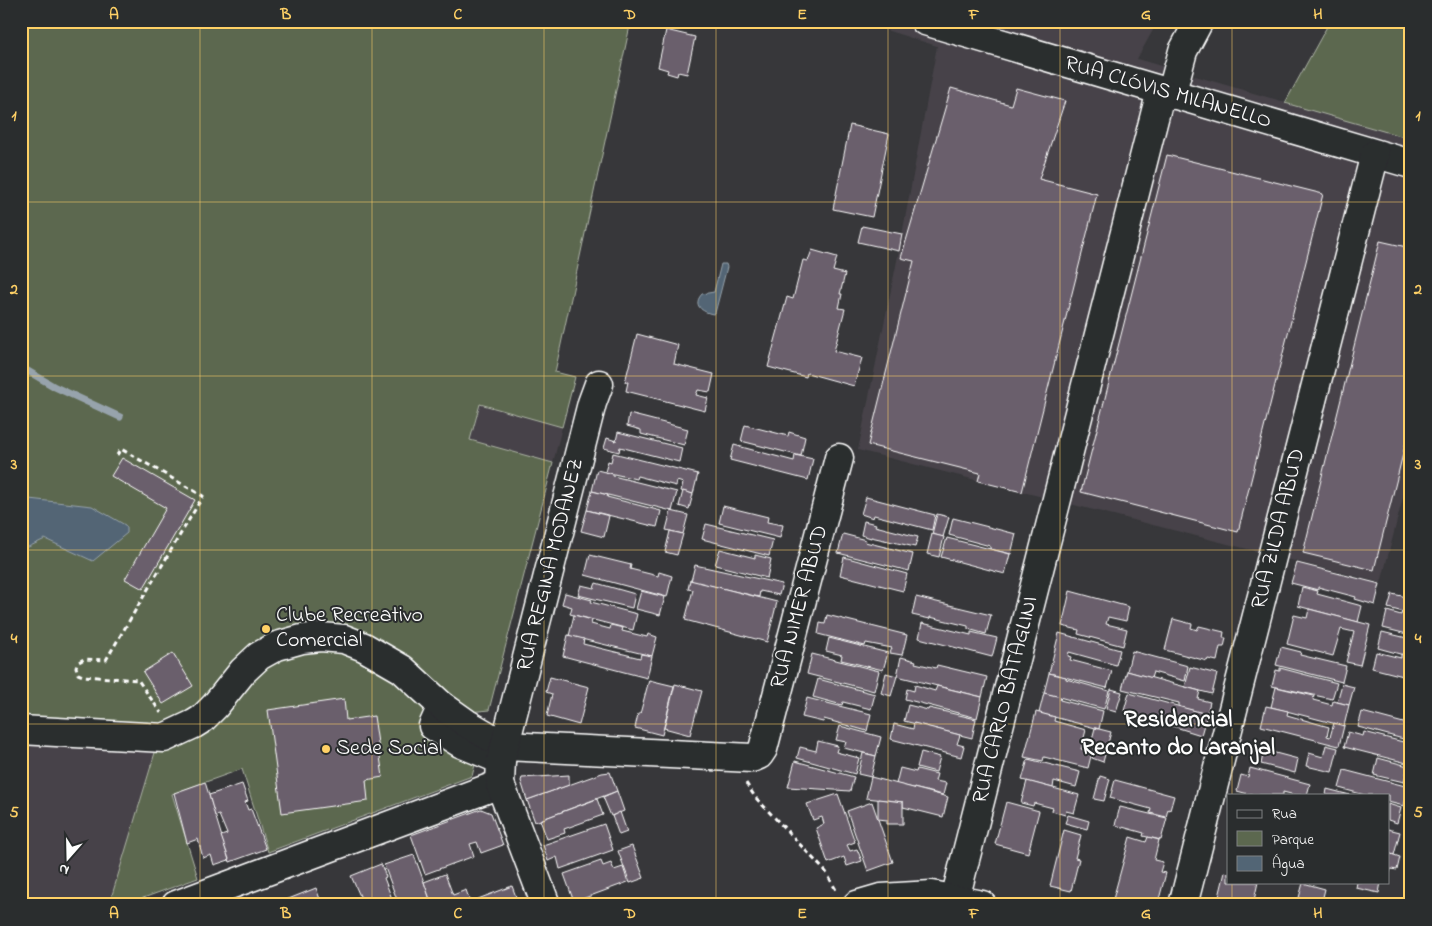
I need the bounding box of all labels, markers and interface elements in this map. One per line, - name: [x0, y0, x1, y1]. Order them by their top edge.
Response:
- text: A: [109, 3, 119, 27]
- text: B: [280, 3, 292, 27]
- text: C: [454, 3, 463, 27]
- text: D: [623, 3, 636, 27]
- text: E: [797, 3, 807, 27]
- text: F: [968, 3, 980, 27]
- text: G: [1141, 3, 1151, 27]
- text: H: [1313, 3, 1323, 27]
- street label: RUA CLÓVIS MILANELLO: [1061, 48, 1275, 138]
- text: 1: [11, 104, 17, 128]
- text: 1: [1415, 104, 1421, 128]
- text: 2: [9, 278, 18, 302]
- text: 2: [1413, 278, 1422, 302]
- street label: RUA ZILDA ABUD: [1244, 445, 1314, 613]
- text: 3: [10, 453, 18, 477]
- text: 3: [1414, 453, 1422, 477]
- street label: RUA REGINA MODANEZ: [509, 455, 593, 675]
- street label: RUA NIMER ABUD: [763, 522, 837, 692]
- street label: RUA CARLO BATAGLINI: [965, 593, 1047, 807]
- place label: Clube Recreativo Comercial: [276, 600, 423, 657]
- marker: Clube Recreativo Comercial: [260, 623, 272, 635]
- text: 4: [10, 627, 18, 651]
- text: 4: [1414, 627, 1422, 651]
- district label: Residencial Recanto do Laranjal: [1081, 703, 1275, 766]
- place label: Sede Social: [336, 733, 443, 765]
- marker: Sede Social: [320, 743, 332, 755]
- legend: [1227, 794, 1390, 884]
- text: 5: [9, 801, 19, 825]
- text: 5: [1413, 801, 1423, 825]
- text: Rua: [1272, 803, 1297, 825]
- text: Parque: [1272, 829, 1314, 851]
- north arrow: [42, 834, 92, 884]
- text: Água: [1272, 853, 1305, 876]
- text: N: [56, 857, 72, 880]
- text: A: [109, 902, 119, 926]
- text: B: [280, 902, 292, 926]
- text: C: [454, 902, 463, 926]
- text: D: [623, 902, 636, 926]
- text: E: [797, 902, 807, 926]
- text: F: [968, 902, 980, 926]
- text: G: [1141, 902, 1151, 926]
- text: H: [1313, 902, 1323, 926]

